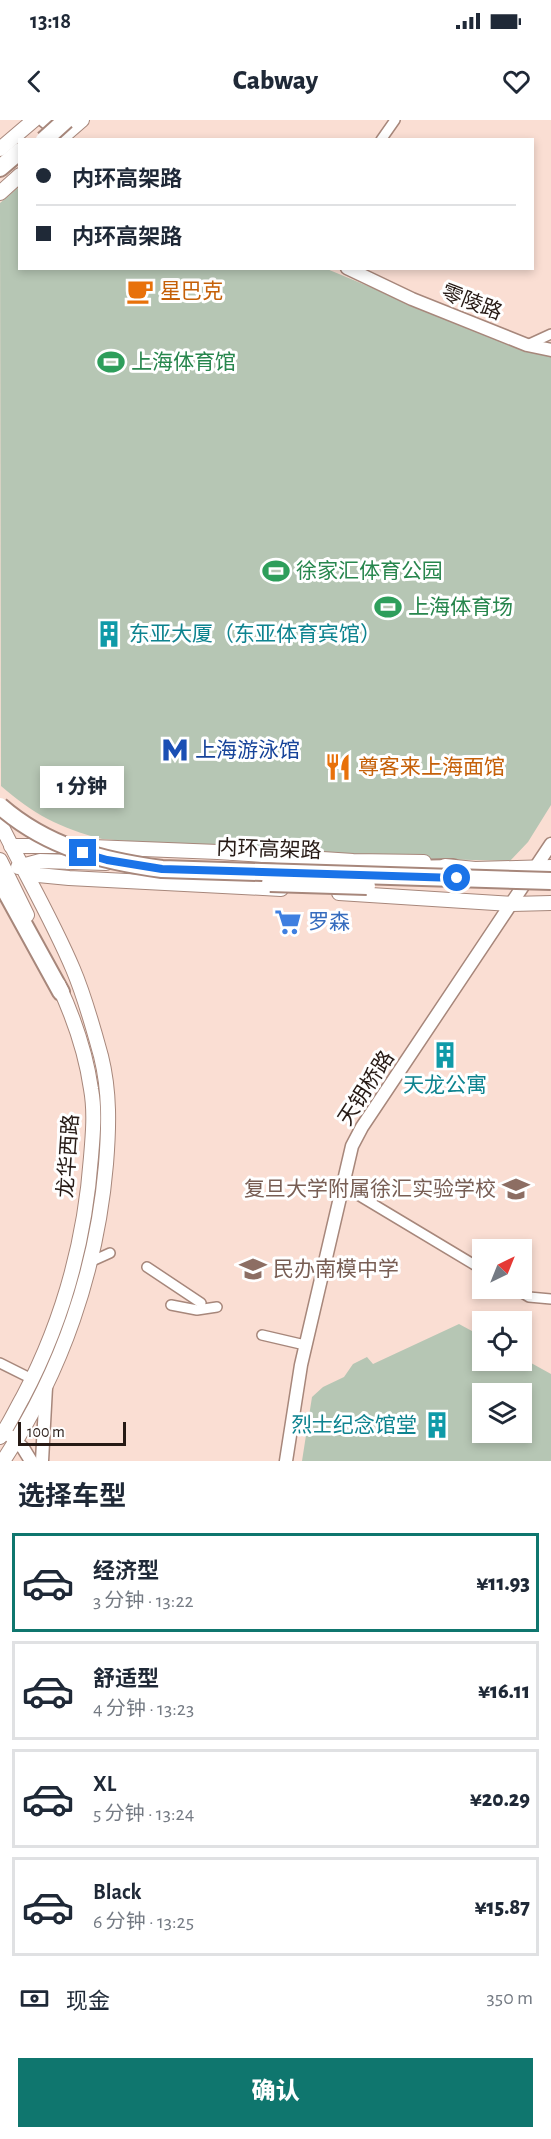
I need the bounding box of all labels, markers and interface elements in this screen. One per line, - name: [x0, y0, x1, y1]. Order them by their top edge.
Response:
- text: 13:18: [30, 10, 71, 32]
- icon: back: [18, 65, 51, 98]
- icon: heart: [500, 65, 533, 98]
- text: Cabway: [233, 67, 318, 94]
- text: 内环高架路: [72, 168, 182, 190]
- text: 内环高架路: [72, 226, 182, 248]
- cafe icon: 星巴克: [125, 276, 155, 306]
- place label: 星巴克: [160, 280, 223, 302]
- street label: 零陵路: [439, 280, 505, 324]
- sports icon: 上海体育馆: [96, 347, 126, 377]
- place label: 上海体育馆: [131, 351, 236, 373]
- sports icon: 徐家汇体育公园: [261, 556, 291, 586]
- place label: 徐家汇体育公园: [296, 560, 443, 582]
- sports icon: 上海体育场: [373, 592, 403, 622]
- place label: 上海体育场: [408, 596, 513, 618]
- building icon: 东亚大厦（东亚体育宾馆）: [94, 619, 124, 649]
- place label: 东亚大厦（东亚体育宾馆）: [129, 623, 381, 645]
- metro station icon: 上海游泳馆: [160, 735, 190, 765]
- place label: 上海游泳馆: [195, 739, 300, 761]
- restaurant icon: 尊客来上海面馆: [323, 752, 353, 782]
- place label: 尊客来上海面馆: [358, 755, 505, 778]
- callout: 1 分钟: [41, 766, 125, 808]
- text: 1 分钟: [57, 777, 107, 797]
- street label: 内环高架路: [216, 836, 322, 862]
- route end: [69, 839, 96, 866]
- route start: [443, 864, 470, 891]
- supermarket icon: 罗森: [273, 907, 303, 937]
- place label: 罗森: [308, 911, 350, 933]
- building icon: 天龙公寓: [430, 1040, 460, 1070]
- street label: 天钥桥路: [334, 1047, 398, 1129]
- place label: 天龙公寓: [403, 1074, 487, 1096]
- street label: 龙华西路: [54, 1113, 82, 1199]
- school or university icon: 复旦大学附属徐汇实验学校: [501, 1174, 531, 1204]
- place label: 复旦大学附属徐汇实验学校: [244, 1178, 496, 1200]
- north arrow: [472, 1239, 532, 1299]
- map controls: [472, 1239, 532, 1443]
- school or university icon: 民办南模中学: [238, 1254, 268, 1284]
- place label: 民办南模中学: [273, 1258, 399, 1280]
- button: locate: [472, 1311, 532, 1371]
- button: layers: [472, 1383, 532, 1443]
- building icon: 烈士纪念馆堂: [422, 1410, 452, 1440]
- place label: 烈士纪念馆堂: [291, 1414, 417, 1436]
- scale bar: [18, 1419, 126, 1446]
- text: 100 m: [27, 1424, 65, 1440]
- text: 选择车型: [18, 1483, 126, 1510]
- icon: car: [21, 1556, 75, 1610]
- text: 经济型: [93, 1560, 159, 1582]
- text: ¥11.93: [476, 1572, 530, 1594]
- text: 3 分钟 · 13:22: [93, 1591, 194, 1611]
- icon: car: [21, 1664, 75, 1718]
- text: 舒适型: [93, 1668, 159, 1690]
- text: ¥16.11: [478, 1680, 530, 1702]
- text: 4 分钟 · 13:23: [93, 1699, 194, 1719]
- icon: car: [21, 1772, 75, 1826]
- text: XL: [93, 1773, 116, 1795]
- text: ¥20.29: [470, 1788, 530, 1810]
- text: 5 分钟 · 13:24: [93, 1804, 194, 1824]
- icon: car: [21, 1880, 75, 1934]
- text: Black: [93, 1881, 141, 1903]
- text: ¥15.87: [474, 1896, 530, 1918]
- text: 6 分钟 · 13:25: [93, 1912, 194, 1932]
- icon: cash: [18, 1982, 51, 2015]
- text: 350 m: [487, 1988, 533, 2008]
- text: 现金: [66, 1990, 110, 2012]
- button: 确认: [18, 2058, 533, 2127]

